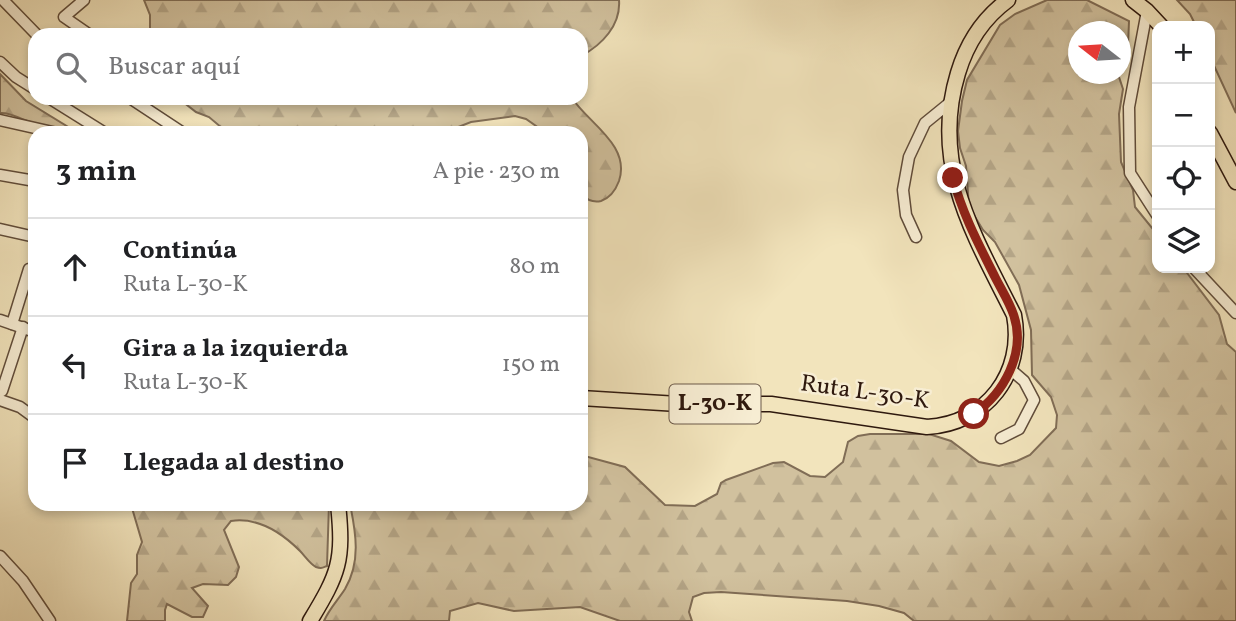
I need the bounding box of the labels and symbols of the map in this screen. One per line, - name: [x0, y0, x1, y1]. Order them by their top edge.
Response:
- north arrow: [1068, 21, 1131, 84]
- route end: [937, 162, 968, 193]
- street label: Ruta L-30-K: [798, 367, 932, 419]
- road number: L-30-K: [670, 384, 760, 424]
- route start: [958, 398, 989, 429]

